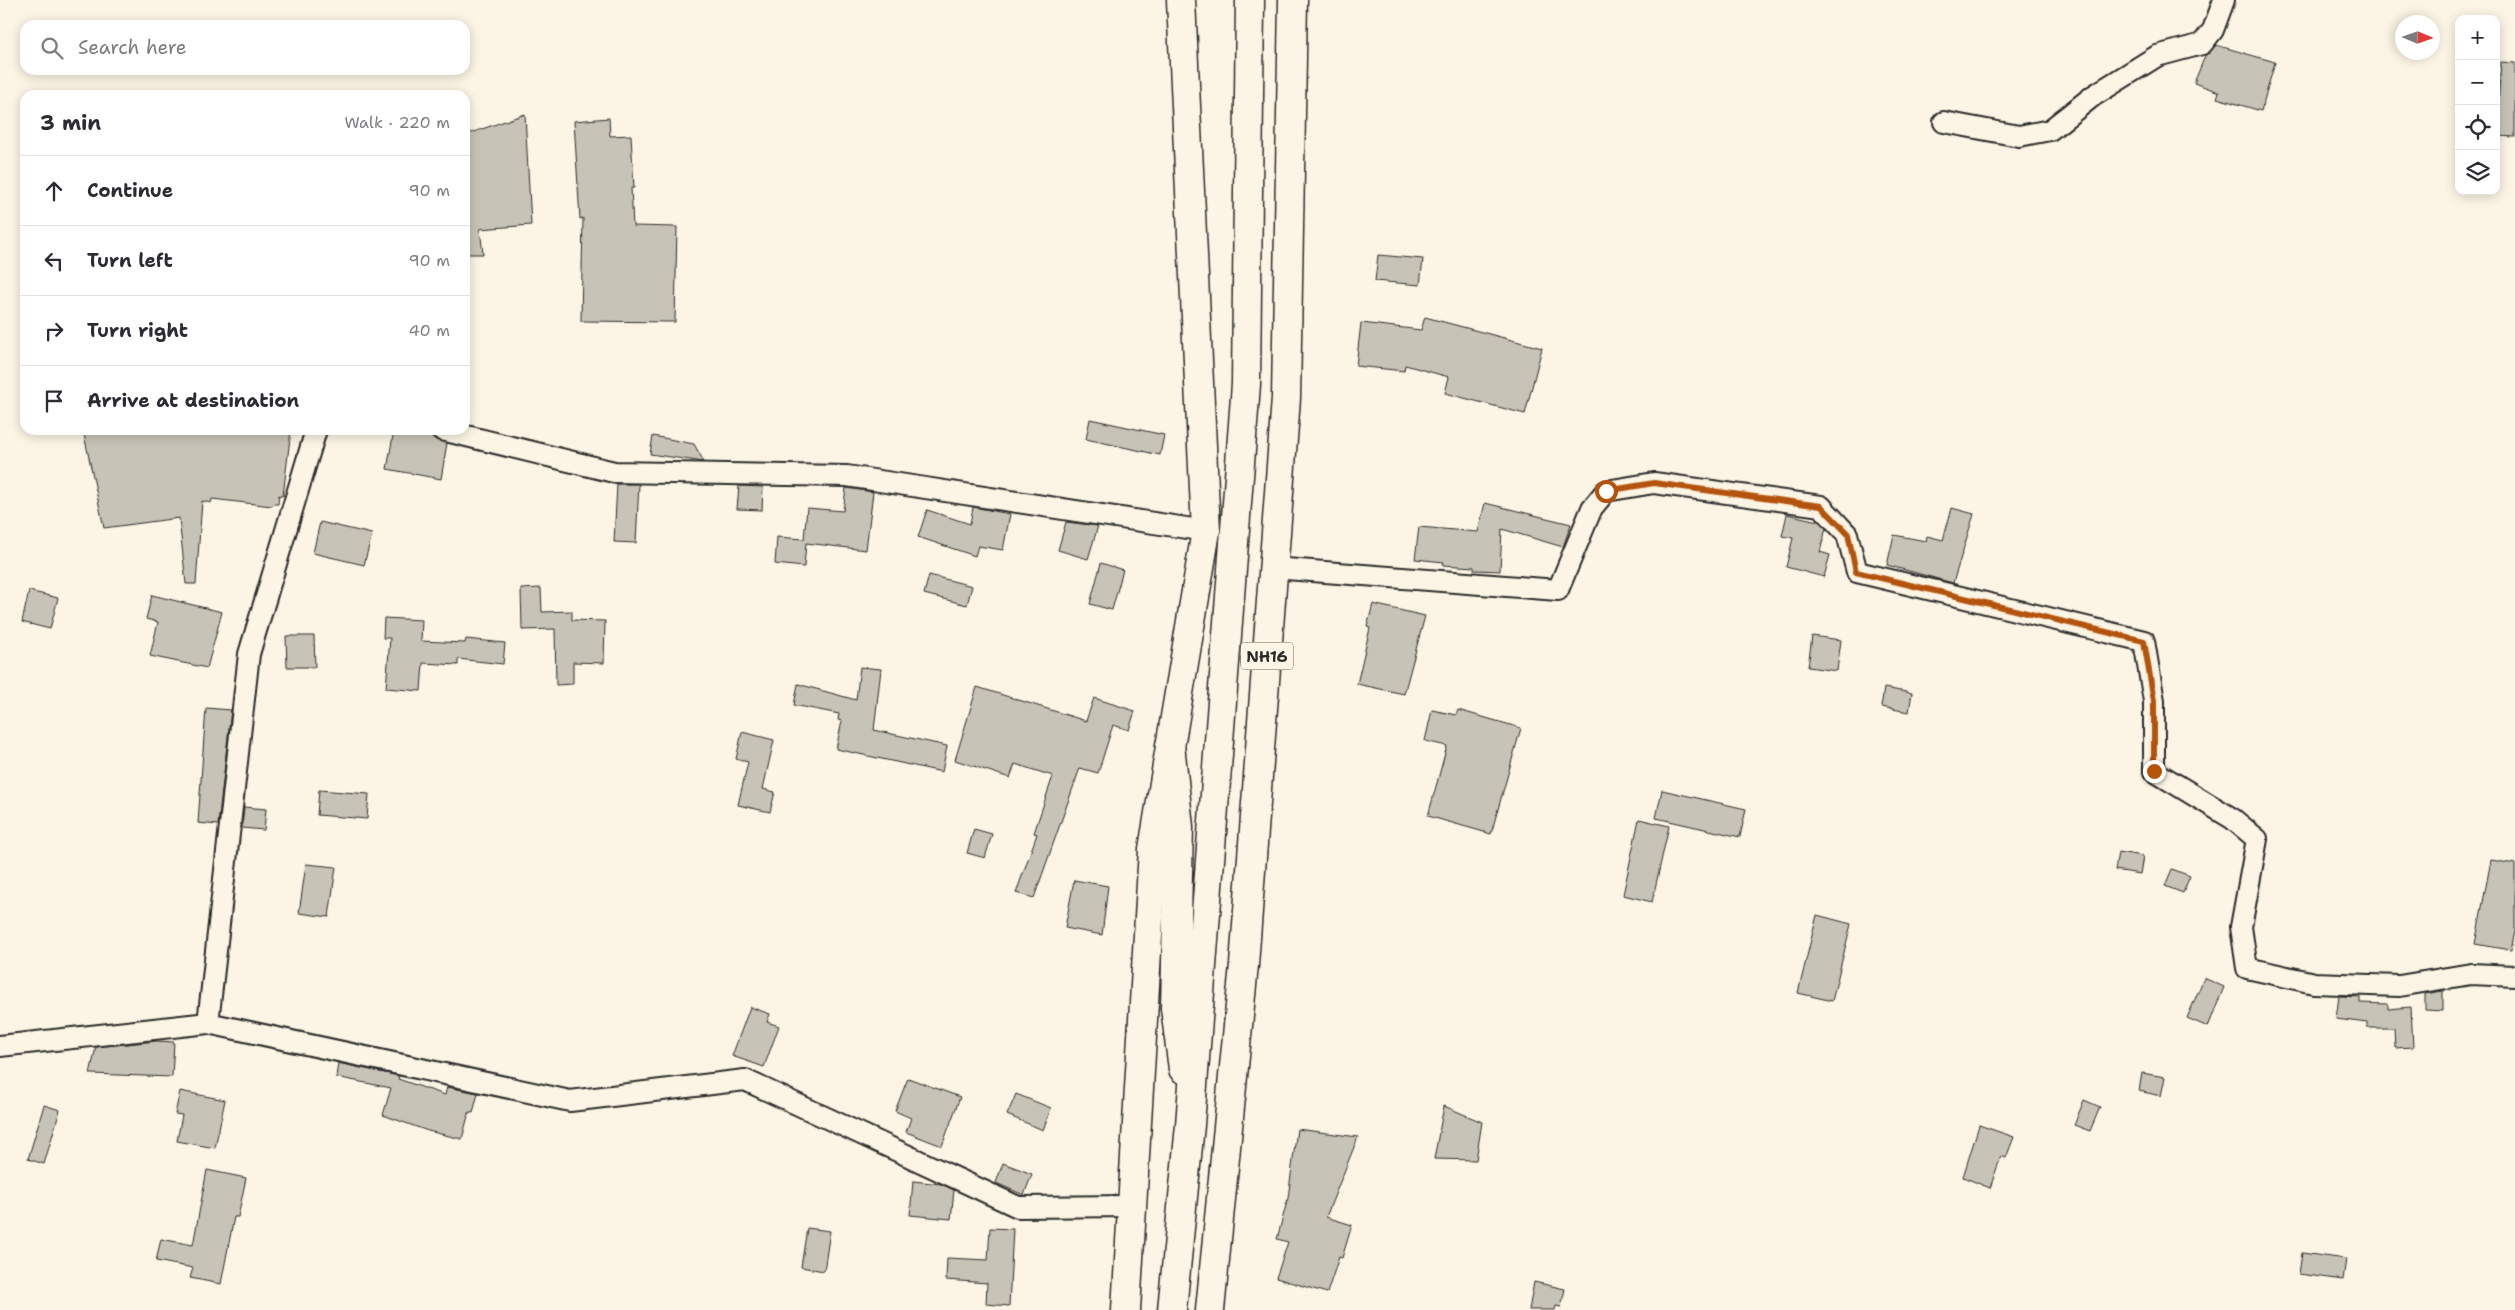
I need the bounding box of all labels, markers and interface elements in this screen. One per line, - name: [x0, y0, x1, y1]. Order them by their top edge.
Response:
- north arrow: [2395, 15, 2440, 60]
- map controls: [2455, 15, 2500, 195]
- button: +: [2455, 15, 2500, 60]
- search box: [20, 20, 470, 75]
- icon: search: [38, 34, 66, 62]
- text: Search here: [78, 35, 187, 60]
- button: −: [2455, 60, 2500, 105]
- button: locate: [2455, 105, 2500, 150]
- text: 3 min: [40, 109, 101, 137]
- text: Walk · 220 m: [344, 112, 450, 133]
- button: layers: [2455, 150, 2500, 195]
- icon: ahead: [40, 177, 68, 205]
- text: Continue: [87, 178, 173, 203]
- text: 90 m: [409, 180, 450, 201]
- icon: left: [40, 247, 68, 275]
- text: Turn left: [87, 248, 173, 273]
- text: 90 m: [409, 250, 450, 271]
- icon: right: [40, 317, 68, 345]
- text: Turn right: [87, 318, 188, 343]
- text: 40 m: [408, 320, 450, 341]
- icon: arrive: [40, 387, 68, 415]
- text: Arrive at destination: [87, 388, 299, 413]
- route start: [1595, 480, 1618, 503]
- road number: NH16: [1241, 642, 1293, 669]
- route end: [2143, 760, 2166, 783]

